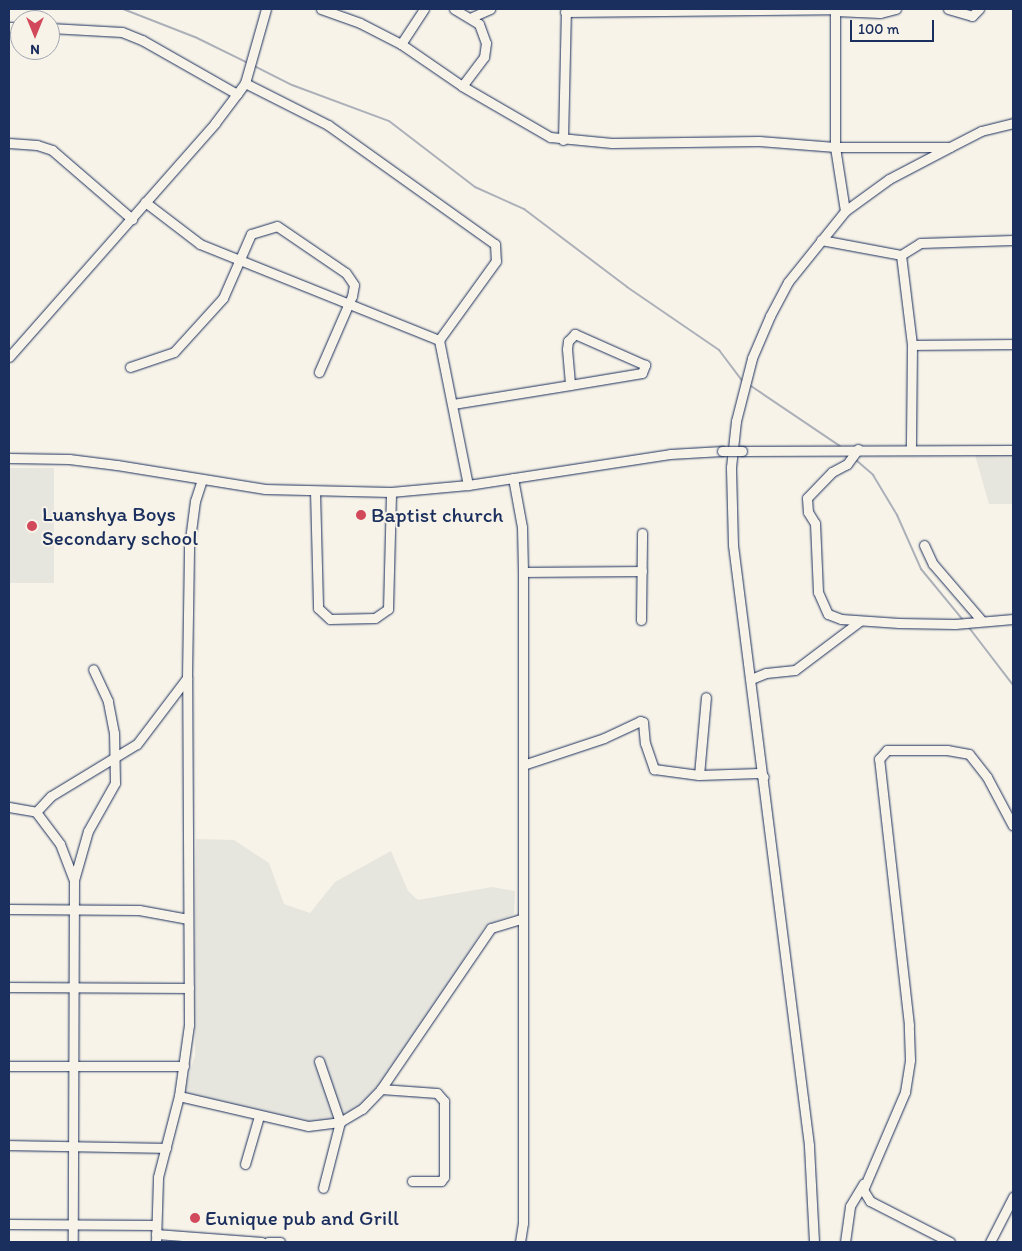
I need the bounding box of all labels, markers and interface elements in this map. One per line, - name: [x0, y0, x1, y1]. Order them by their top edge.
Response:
- north arrow: [10, 10, 60, 60]
- scale bar: [852, 10, 936, 42]
- text: 100 m: [858, 20, 899, 38]
- text: N: [30, 41, 40, 58]
- place label: Luanshya Boys Secondary school: [42, 501, 198, 551]
- place label: Baptist church: [371, 502, 503, 528]
- marker: Baptist church: [355, 509, 367, 521]
- marker: Luanshya Boys Secondary school: [26, 520, 38, 532]
- place label: Eunique pub and Grill: [205, 1205, 400, 1231]
- marker: Eunique pub and Grill: [189, 1212, 201, 1224]

